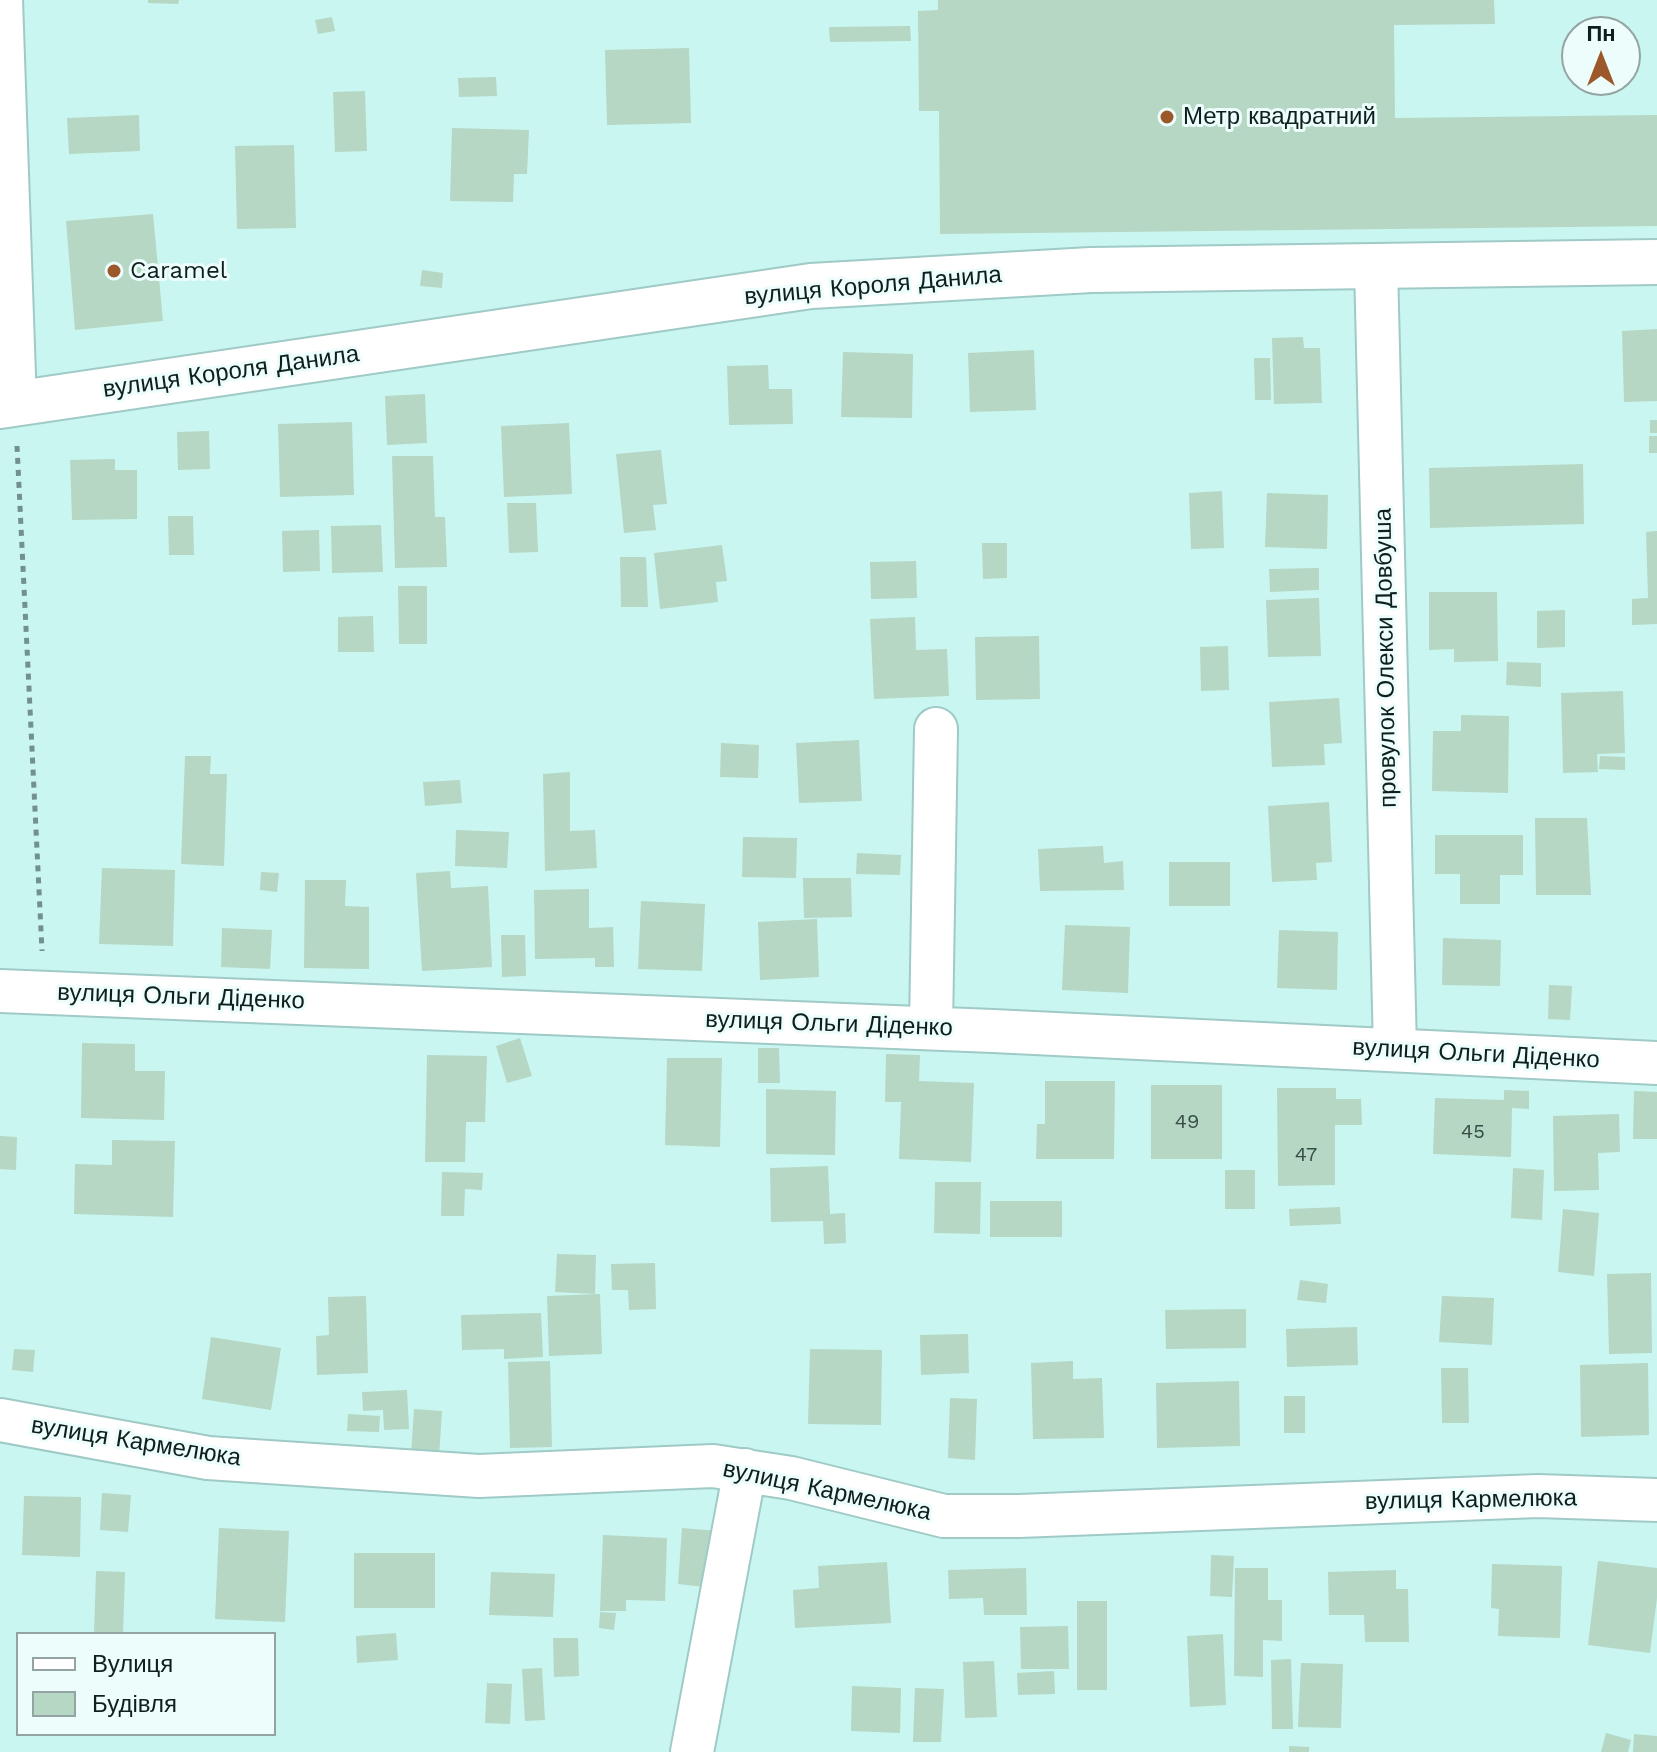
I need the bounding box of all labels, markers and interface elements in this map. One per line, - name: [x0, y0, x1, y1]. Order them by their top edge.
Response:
- north arrow: [1561, 16, 1641, 96]
- text: Пн: [1586, 21, 1616, 46]
- place label: Метр квадратний: [1183, 103, 1376, 131]
- marker: Метр квадратний: [1158, 108, 1176, 126]
- place label: Caramel: [130, 257, 227, 285]
- street label: вулиця Короля Данила: [743, 260, 1003, 312]
- marker: Caramel: [105, 262, 123, 280]
- street label: вулиця Короля Данила: [101, 340, 361, 404]
- street label: провулок Олекси Довбуша: [1369, 508, 1403, 808]
- street label: вулиця Ольги Діденко: [57, 978, 305, 1016]
- street label: вулиця Ольги Діденко: [705, 1005, 953, 1043]
- street label: вулиця Ольги Діденко: [1352, 1033, 1600, 1075]
- house number: 49: [1175, 1110, 1199, 1134]
- house number: 45: [1461, 1120, 1485, 1144]
- house number: 47: [1295, 1143, 1317, 1167]
- street label: вулиця Кармелюка: [29, 1411, 243, 1473]
- street label: вулиця Кармелюка: [720, 1455, 934, 1527]
- street label: вулиця Кармелюка: [1365, 1484, 1577, 1516]
- legend: [16, 1632, 276, 1736]
- text: Вулиця: [92, 1650, 173, 1678]
- text: Будівля: [92, 1690, 177, 1718]

